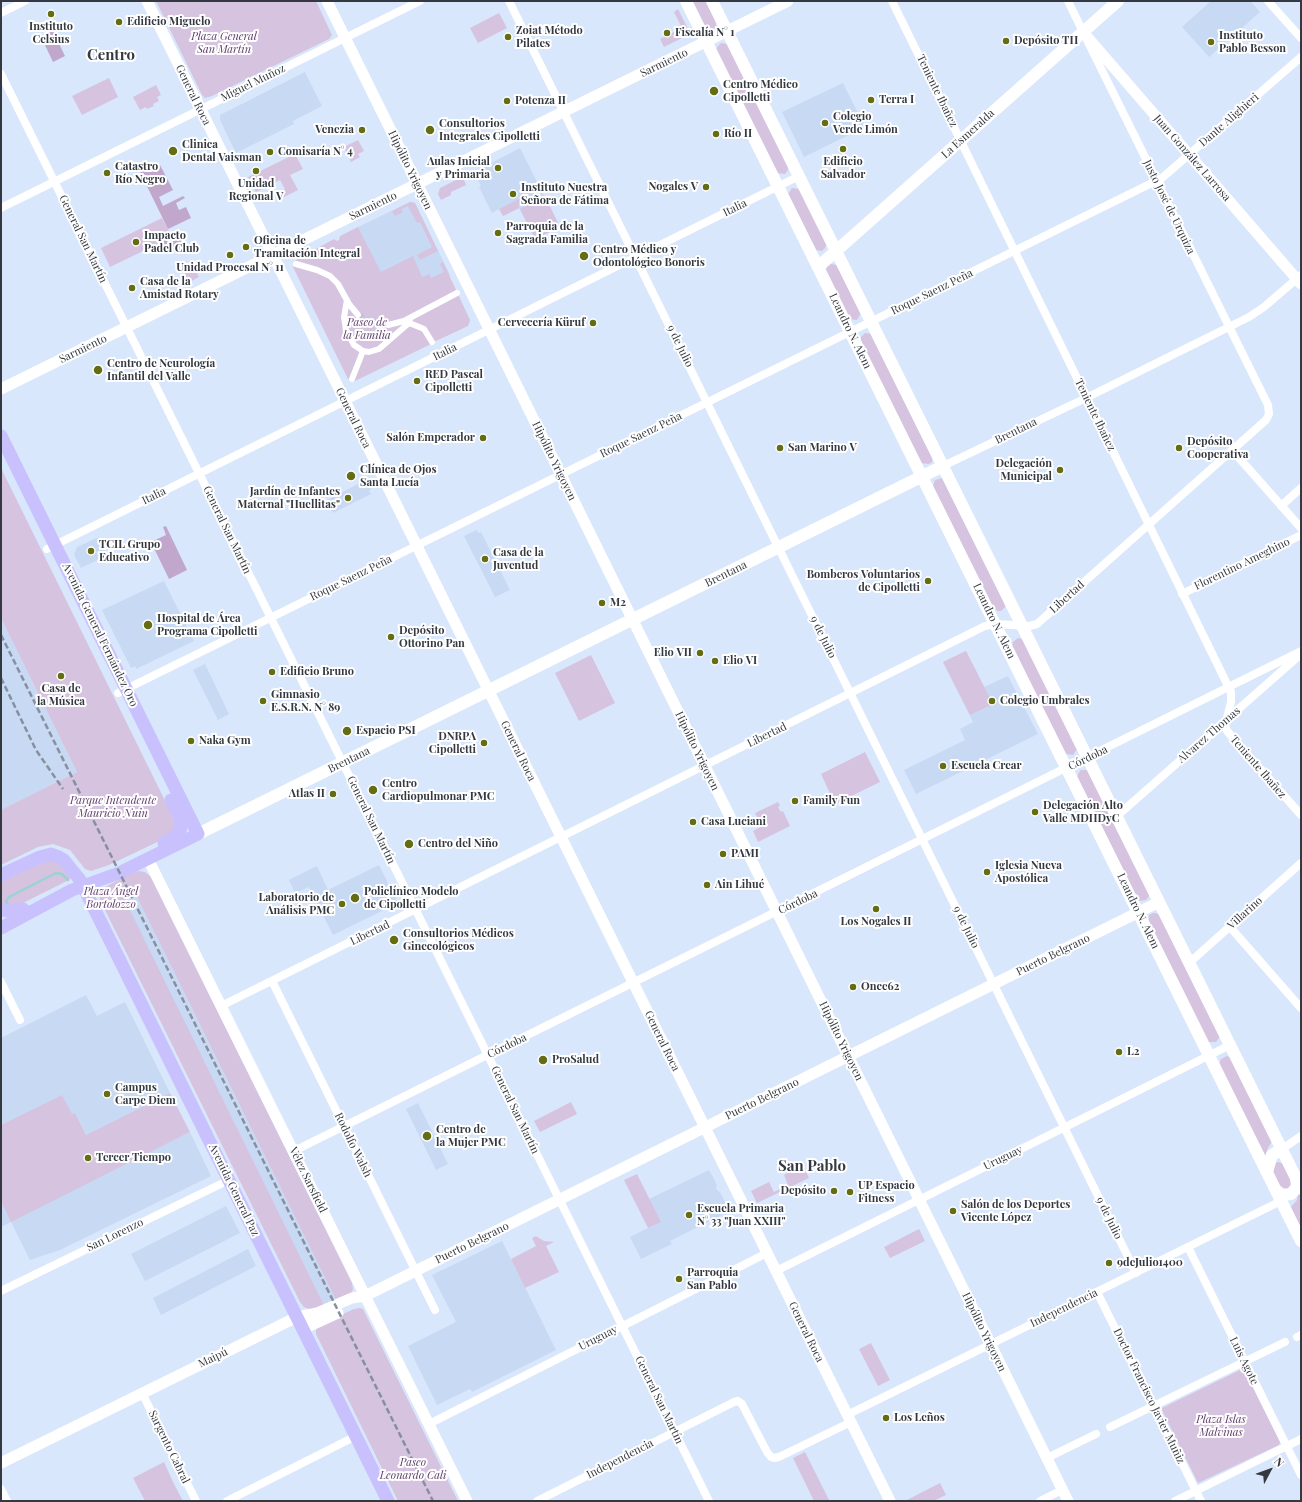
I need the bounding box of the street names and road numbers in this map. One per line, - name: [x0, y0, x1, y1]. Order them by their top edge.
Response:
- street label: Sarmiento: [638, 46, 690, 80]
- street label: Teniente Ibañez: [914, 53, 960, 129]
- street label: Miguel Muñoz: [219, 62, 287, 104]
- street label: General Roca: [173, 63, 213, 127]
- street label: Dante Alighieri: [1197, 91, 1261, 149]
- street label: La Esmeralda: [939, 107, 997, 161]
- street label: Juan González Larrosa: [1151, 112, 1233, 204]
- street label: Hipólito Yrigoyen: [385, 128, 435, 212]
- street label: Justo José de Urquiza: [1140, 158, 1198, 256]
- street label: Sarmiento: [347, 189, 399, 223]
- street label: General San Martín: [56, 193, 110, 285]
- street label: Italia: [721, 197, 749, 219]
- street label: Roque Saenz Peña: [889, 266, 975, 318]
- street label: Leandro N. Alem: [826, 291, 874, 371]
- street label: 9 de Julio: [664, 323, 696, 369]
- street label: Sarmiento: [57, 332, 109, 366]
- street label: Italia: [431, 341, 459, 363]
- street label: Teniente Ibañez: [1072, 377, 1118, 453]
- street label: General Roca: [333, 386, 373, 450]
- street label: Roque Saenz Peña: [598, 409, 684, 461]
- street label: Brentana: [993, 415, 1039, 447]
- street label: Hipólito Yrigoyen: [529, 419, 579, 503]
- street label: General San Martín: [200, 484, 254, 576]
- street label: Italia: [140, 485, 168, 507]
- street label: Florentino Ameghino: [1192, 535, 1292, 593]
- street label: Roque Saenz Peña: [308, 552, 394, 604]
- street label: Brentana: [703, 558, 749, 590]
- street label: Avenida General Fernández Oro: [59, 561, 141, 709]
- street label: Libertad: [1047, 578, 1087, 616]
- street label: Leandro N. Alem: [970, 581, 1018, 661]
- street label: 9 de Julio: [807, 614, 839, 660]
- street label: Alvarez Thomas: [1175, 704, 1243, 766]
- street label: Hipólito Yrigoyen: [672, 709, 722, 793]
- street label: General Roca: [498, 719, 538, 783]
- street label: Libertad: [745, 720, 789, 750]
- street label: Teniente Ibañez: [1227, 733, 1289, 801]
- street label: Córdoba: [1066, 743, 1110, 773]
- street label: Brentana: [326, 744, 372, 776]
- street label: General San Martín: [344, 774, 398, 866]
- street label: Leandro N. Alem: [1114, 871, 1162, 951]
- street label: Córdoba: [776, 887, 820, 917]
- street label: Villarino: [1225, 894, 1265, 932]
- street label: 9 de Julio: [950, 904, 982, 950]
- street label: Libertad: [348, 918, 392, 948]
- street label: Puerto Belgrano: [1014, 931, 1092, 979]
- street label: Hipólito Yrigoyen: [816, 999, 866, 1083]
- street label: General Roca: [642, 1009, 682, 1073]
- street label: Córdoba: [485, 1031, 529, 1061]
- street label: General San Martín: [488, 1064, 542, 1156]
- street label: Puerto Belgrano: [723, 1075, 801, 1123]
- street label: Rodolfo Walsh: [332, 1111, 374, 1179]
- street label: Avenida General Paz: [206, 1142, 262, 1238]
- street label: Uruguay: [981, 1143, 1025, 1173]
- street label: Vélez Sarsfield: [286, 1145, 330, 1215]
- street label: 9 de Julio: [1093, 1195, 1125, 1241]
- street label: San Lorenzo: [85, 1216, 145, 1254]
- street label: Puerto Belgrano: [433, 1219, 511, 1267]
- street label: Independencia: [1028, 1286, 1100, 1330]
- street label: Hipólito Yrigoyen: [959, 1290, 1009, 1374]
- street label: General Roca: [786, 1300, 826, 1364]
- street label: Uruguay: [576, 1323, 620, 1353]
- street label: Doctor Francisco Javier Muñiz: [1110, 1326, 1188, 1466]
- street label: Luis Agote: [1227, 1335, 1261, 1387]
- street label: Maipú: [196, 1345, 230, 1371]
- street label: General San Martín: [632, 1354, 686, 1446]
- street label: Sargento Cabral: [146, 1408, 192, 1486]
- street label: Independencia: [584, 1436, 656, 1482]

